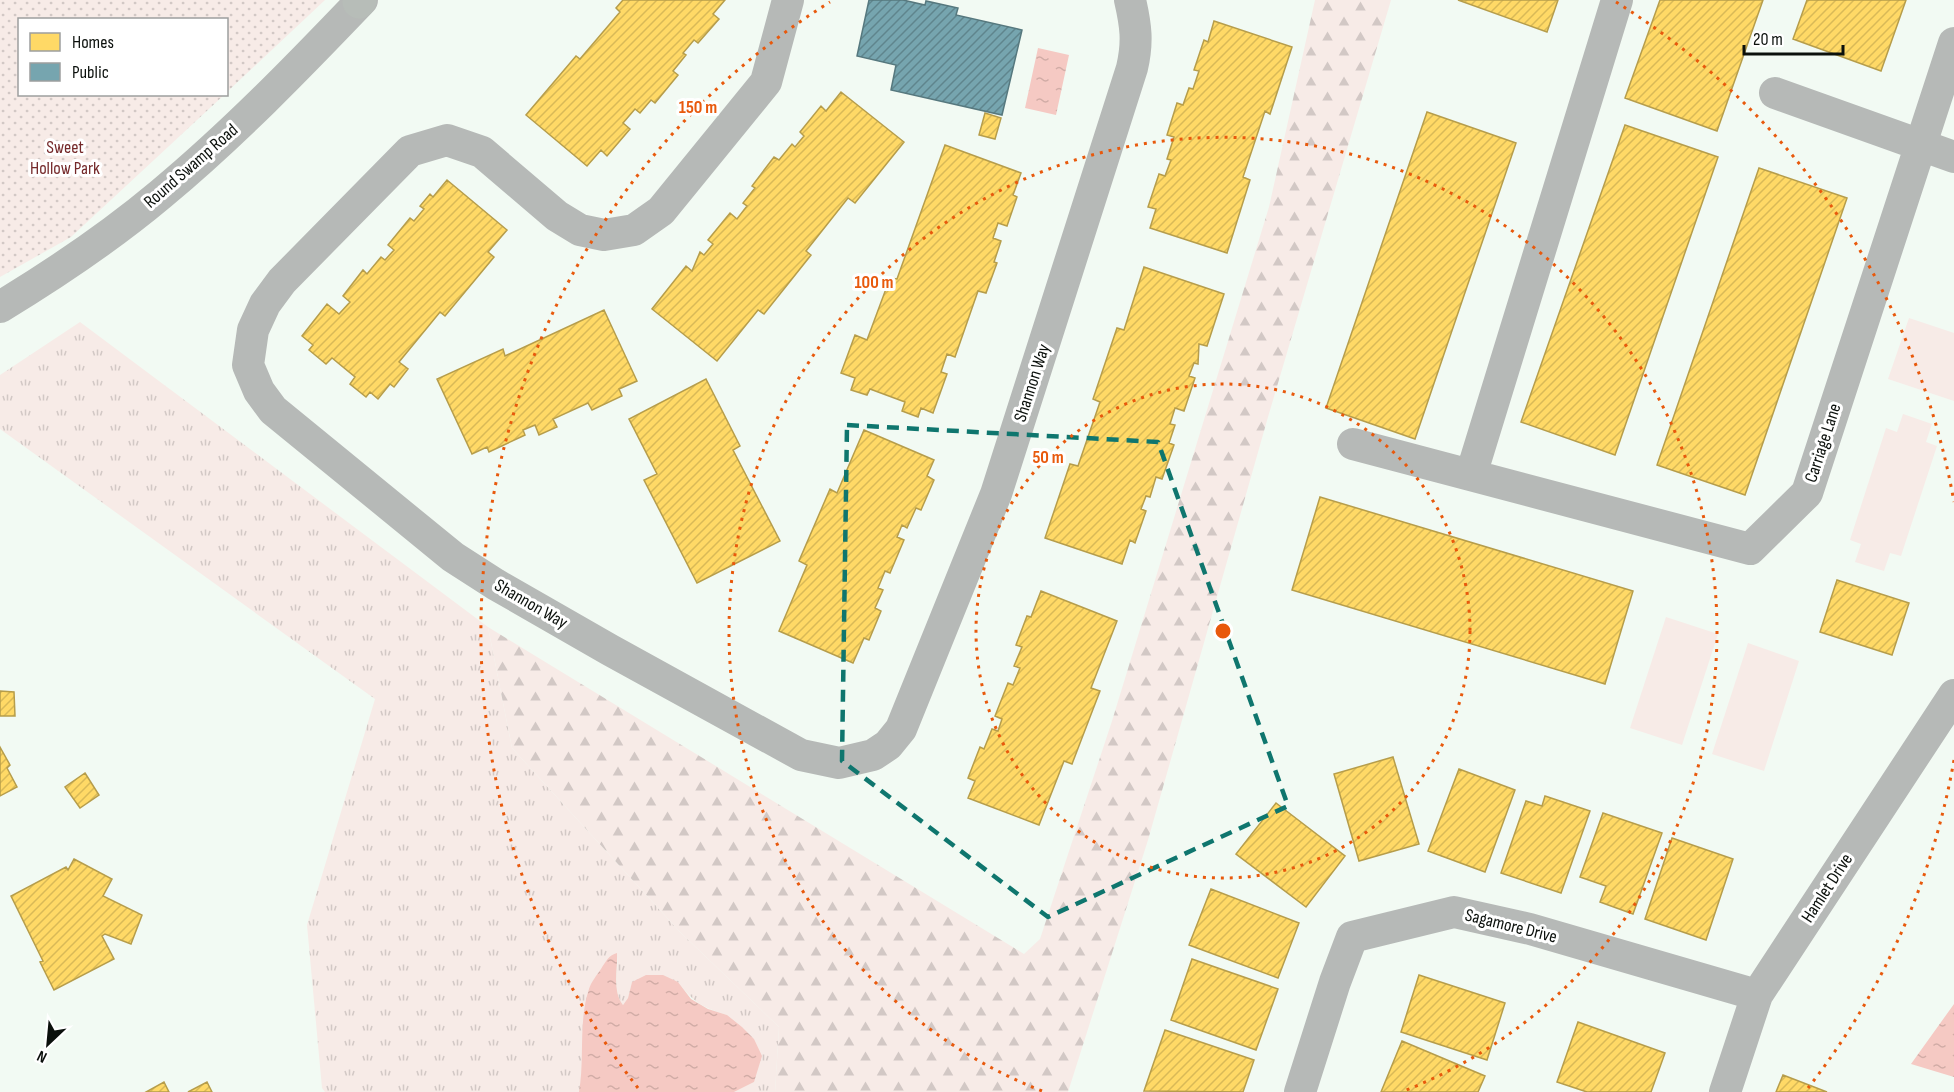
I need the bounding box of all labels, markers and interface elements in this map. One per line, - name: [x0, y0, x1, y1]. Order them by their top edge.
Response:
- legend: [18, 18, 228, 96]
- scale bar: [1744, 18, 1843, 56]
- text: 20 m: [1753, 29, 1783, 50]
- text: Homes: [72, 32, 114, 53]
- text: Public: [72, 62, 109, 83]
- text: 150 m: [679, 97, 717, 118]
- street label: Round Swamp Road: [140, 120, 242, 212]
- park label: Sweet Hollow Park: [30, 137, 100, 179]
- text: 100 m: [855, 272, 894, 293]
- street label: Shannon Way: [1010, 341, 1054, 425]
- street label: Carriage Lane: [1800, 401, 1846, 485]
- text: 50 m: [1032, 447, 1064, 468]
- street label: Shannon Way: [491, 575, 571, 633]
- centre of rings: [1213, 621, 1233, 641]
- street label: Hamlet Drive: [1797, 850, 1857, 926]
- street label: Sagamore Drive: [1463, 904, 1559, 948]
- north arrow: [18, 1014, 78, 1074]
- text: N: [34, 1046, 50, 1067]

